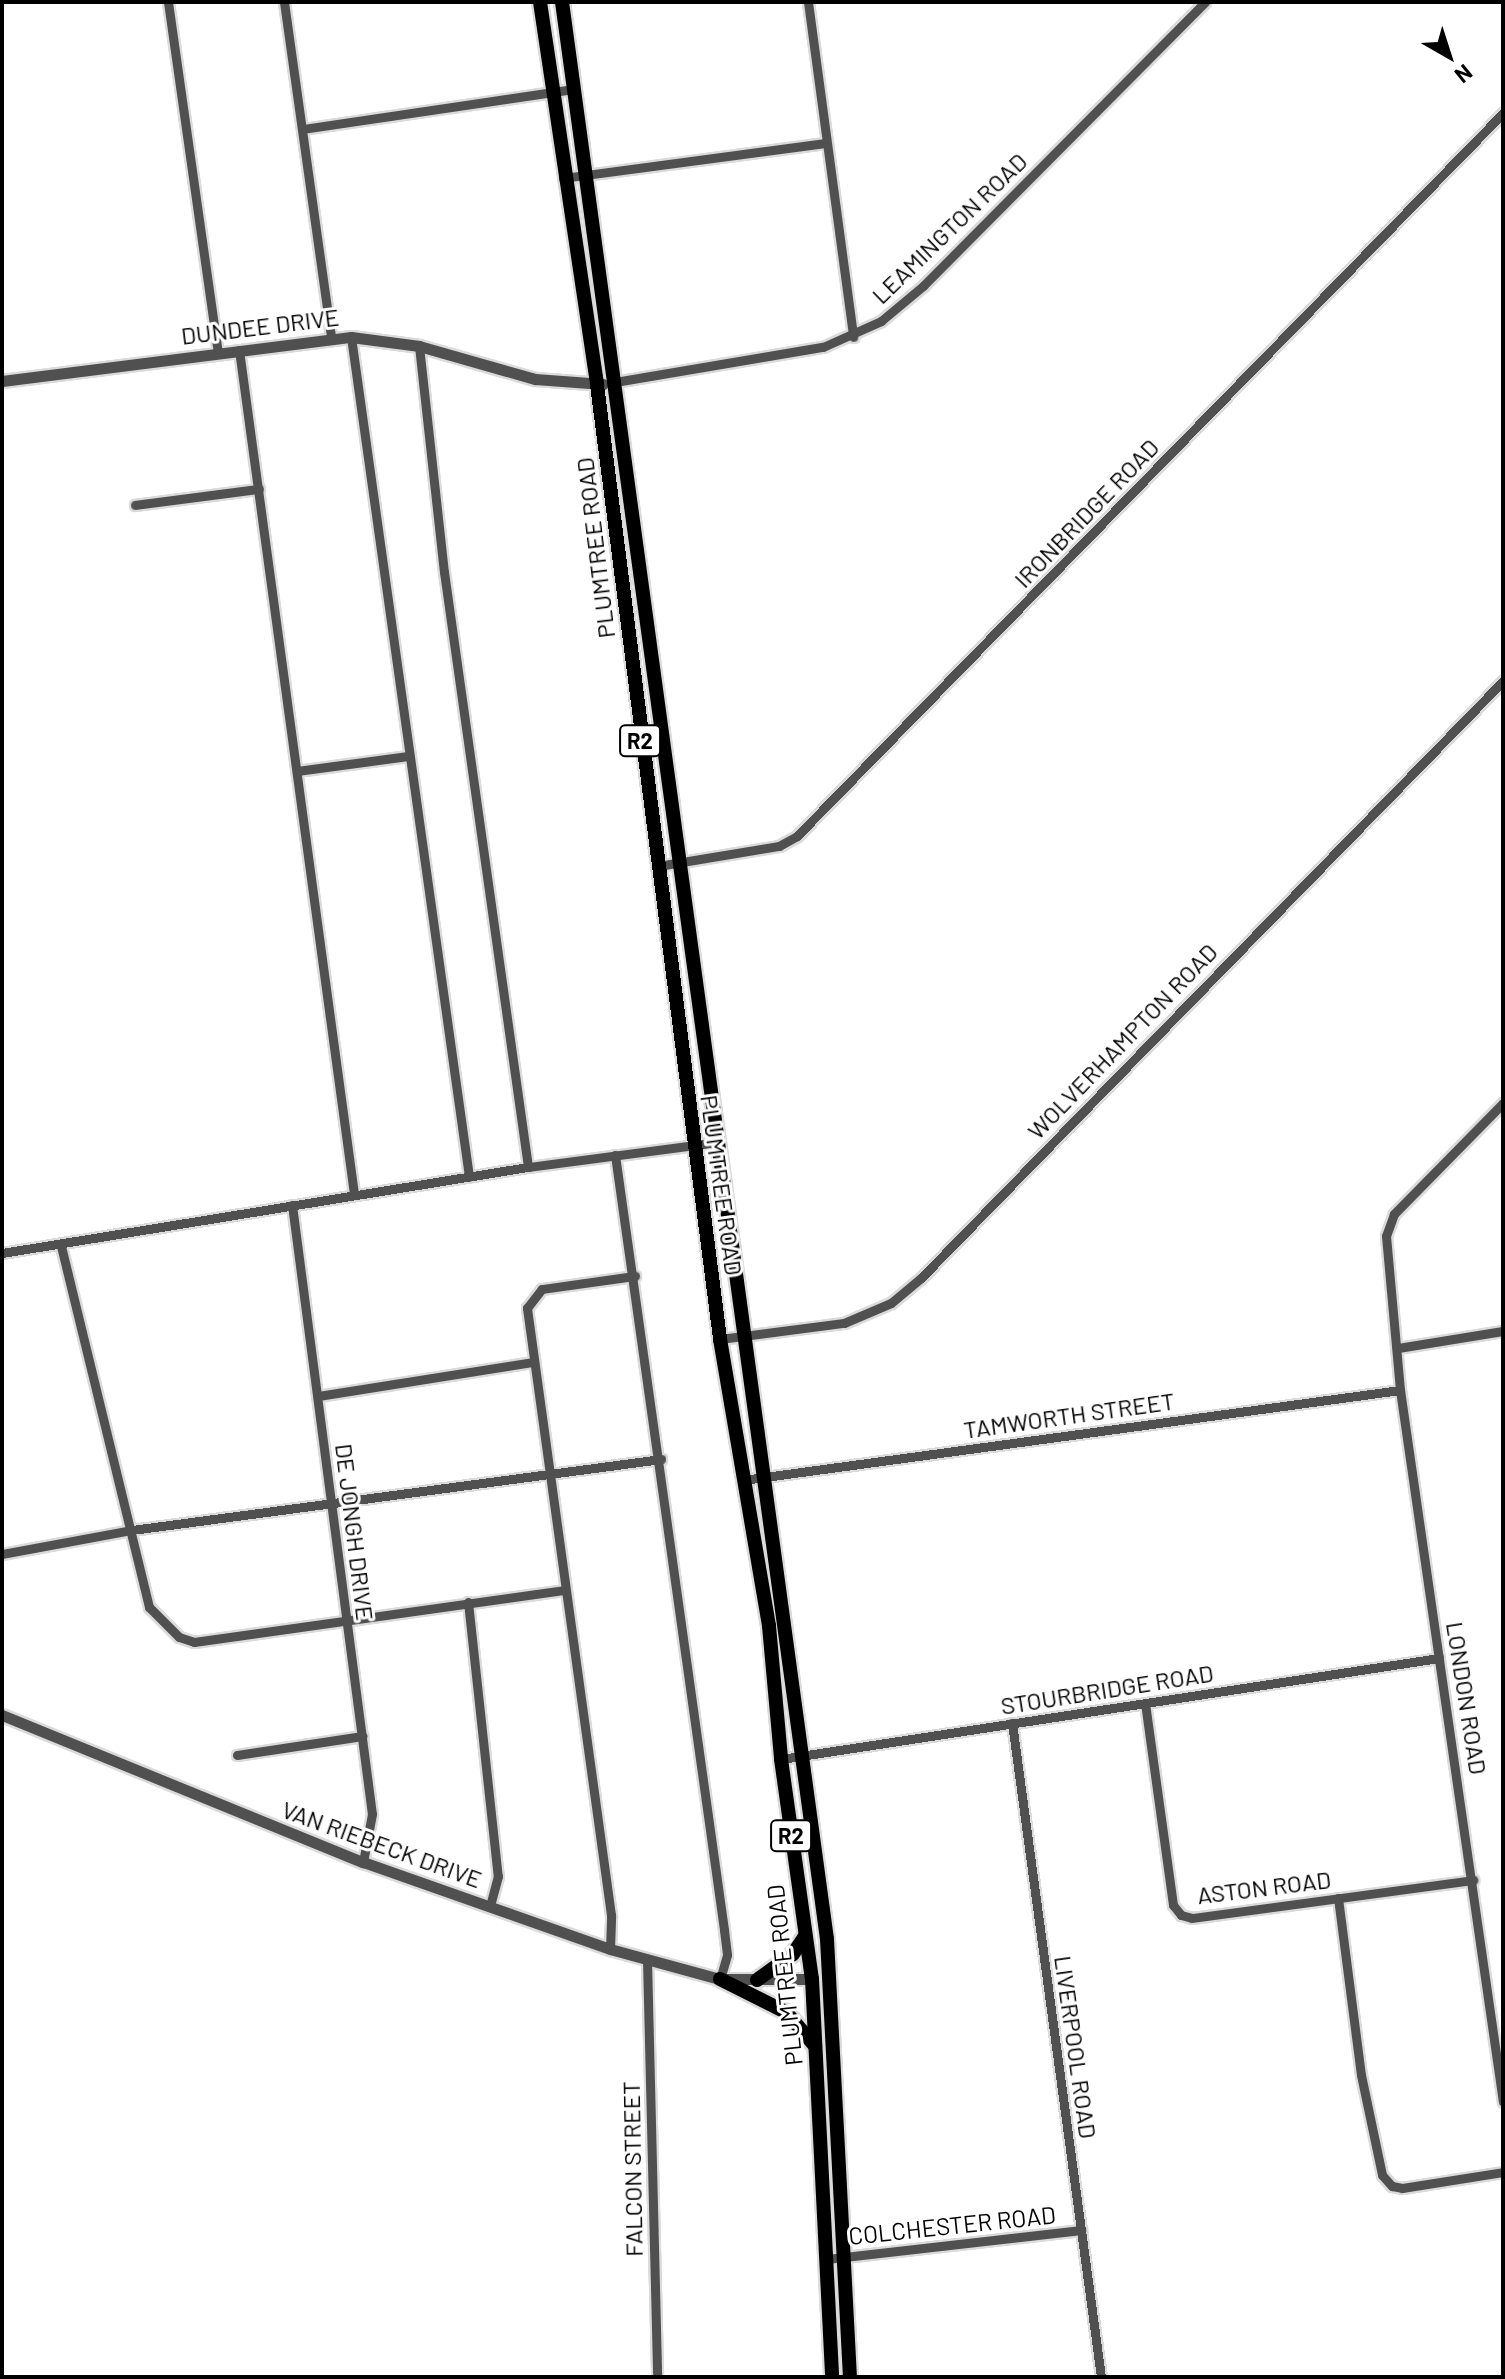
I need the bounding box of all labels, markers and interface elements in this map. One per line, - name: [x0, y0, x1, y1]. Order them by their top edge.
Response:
- north arrow: [1409, 16, 1489, 96]
- text: N: [1450, 60, 1478, 89]
- street label: LEAMINGTON ROAD: [866, 147, 1032, 309]
- street label: DUNDEE DRIVE: [179, 302, 341, 350]
- street label: IRONBRIDGE ROAD: [1008, 433, 1164, 593]
- street label: PLUMTREE ROAD: [570, 456, 620, 640]
- road number: R2: [618, 723, 662, 759]
- street label: WOLVERHAMPTON ROAD: [1021, 937, 1223, 1145]
- street label: PLUMTREE ROAD: [695, 1093, 749, 1277]
- street label: TAMWORTH STREET: [962, 1386, 1176, 1444]
- street label: DE JONGH DRIVE: [330, 1442, 380, 1622]
- street label: LONDON ROAD: [1441, 1620, 1493, 1776]
- street label: STOURBRIDGE ROAD: [999, 1658, 1215, 1720]
- street label: VAN RIEBECK DRIVE: [278, 1794, 486, 1894]
- road number: R2: [769, 1818, 813, 1854]
- street label: ASTON ROAD: [1195, 1865, 1333, 1909]
- street label: PLUMTREE ROAD: [760, 1883, 808, 2067]
- street label: LIVERPOOL ROAD: [1049, 1954, 1103, 2140]
- street label: FALCON STREET: [616, 2081, 648, 2257]
- street label: COLCHESTER ROAD: [847, 2200, 1057, 2250]

